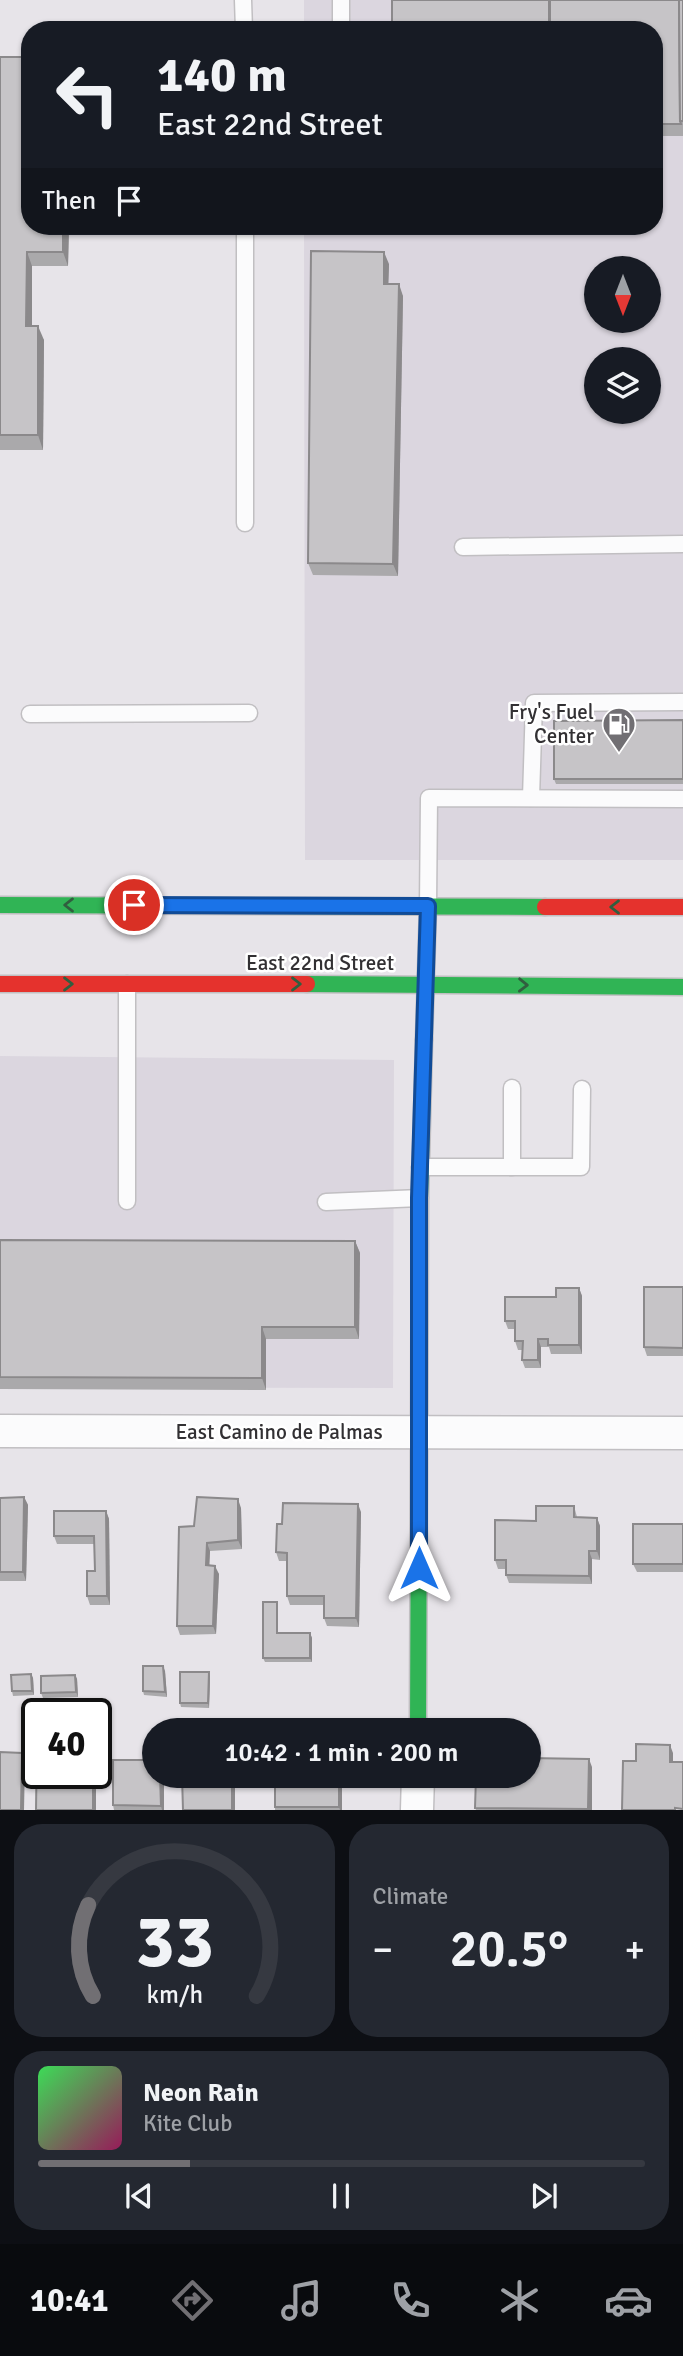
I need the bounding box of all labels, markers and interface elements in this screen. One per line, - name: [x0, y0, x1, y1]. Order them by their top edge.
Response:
- text: 140 m: [157, 45, 287, 105]
- icon: left: [42, 49, 133, 140]
- text: East 22nd Street: [157, 105, 383, 144]
- icon: arrive: [110, 182, 148, 220]
- text: Then: [42, 185, 96, 217]
- north arrow: [584, 256, 662, 332]
- map controls: [584, 256, 661, 424]
- button: layers: [584, 347, 661, 424]
- place label: Fry's Fuel Center: [509, 699, 594, 749]
- fuel station icon: Fry's Fuel Center: [600, 705, 638, 754]
- pin: [104, 875, 164, 935]
- icon: arrive: [115, 886, 153, 924]
- one-way arrow: [63, 897, 74, 913]
- one-way arrow: [609, 899, 620, 915]
- street label: East 22nd Street: [246, 950, 394, 976]
- one-way arrow: [63, 976, 74, 992]
- one-way arrow: [291, 976, 301, 992]
- one-way arrow: [518, 977, 529, 993]
- street label: East Camino de Palmas: [175, 1419, 383, 1445]
- position arrow: [382, 1531, 456, 1605]
- speed limit sign: 40: [21, 1698, 112, 1789]
- text: 10:42 · 1 min · 200 m: [225, 1737, 458, 1769]
- text: Climate: [373, 1882, 448, 1911]
- text: 33: [135, 1899, 214, 1988]
- text: 20.5°: [449, 1917, 568, 1981]
- text: −: [373, 1926, 393, 1973]
- text: +: [624, 1926, 645, 1973]
- text: km/h: [146, 1979, 203, 2010]
- text: Neon Rain: [143, 2077, 259, 2109]
- text: Kite Club: [143, 2109, 232, 2138]
- icon: previous: [120, 2177, 158, 2215]
- icon: pause: [322, 2177, 360, 2215]
- icon: next: [525, 2177, 563, 2215]
- icon: directions: [168, 2276, 217, 2325]
- icon: music: [277, 2276, 326, 2325]
- icon: phone: [386, 2276, 435, 2325]
- icon: climate: [495, 2276, 544, 2325]
- icon: car: [604, 2276, 653, 2325]
- text: 10:41: [30, 2281, 109, 2320]

